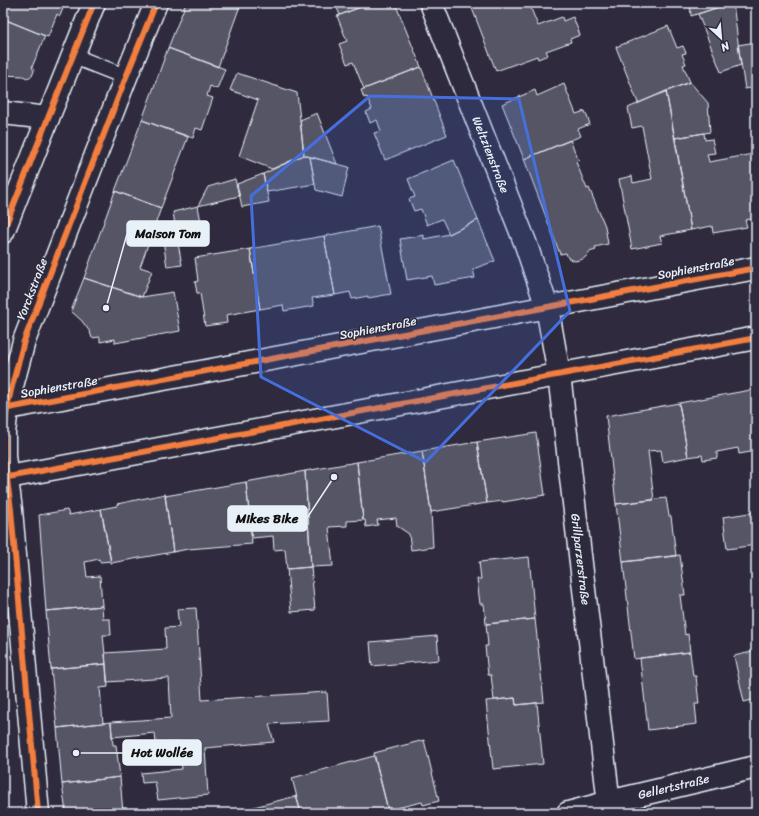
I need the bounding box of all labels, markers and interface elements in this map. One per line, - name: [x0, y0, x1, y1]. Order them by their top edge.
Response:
- north arrow: [701, 18, 741, 58]
- text: N: [717, 36, 734, 57]
- street label: Weltzienstraße: [466, 113, 516, 196]
- callout: Maison Tom: [127, 221, 209, 246]
- text: Maison Tom: [134, 222, 201, 245]
- street label: Sophienstraße: [656, 250, 736, 286]
- street label: Yorckstraße: [10, 255, 54, 323]
- street label: Sophienstraße: [338, 310, 418, 346]
- street label: Sophienstraße: [19, 369, 99, 405]
- callout: Mikes Bike: [228, 506, 307, 531]
- text: Mikes Bike: [235, 507, 299, 530]
- street label: Grillparzerstraße: [564, 512, 597, 606]
- callout: Hot Wollée: [123, 740, 201, 765]
- text: Hot Wollée: [130, 741, 194, 764]
- street label: Gellertstraße: [636, 767, 712, 806]

